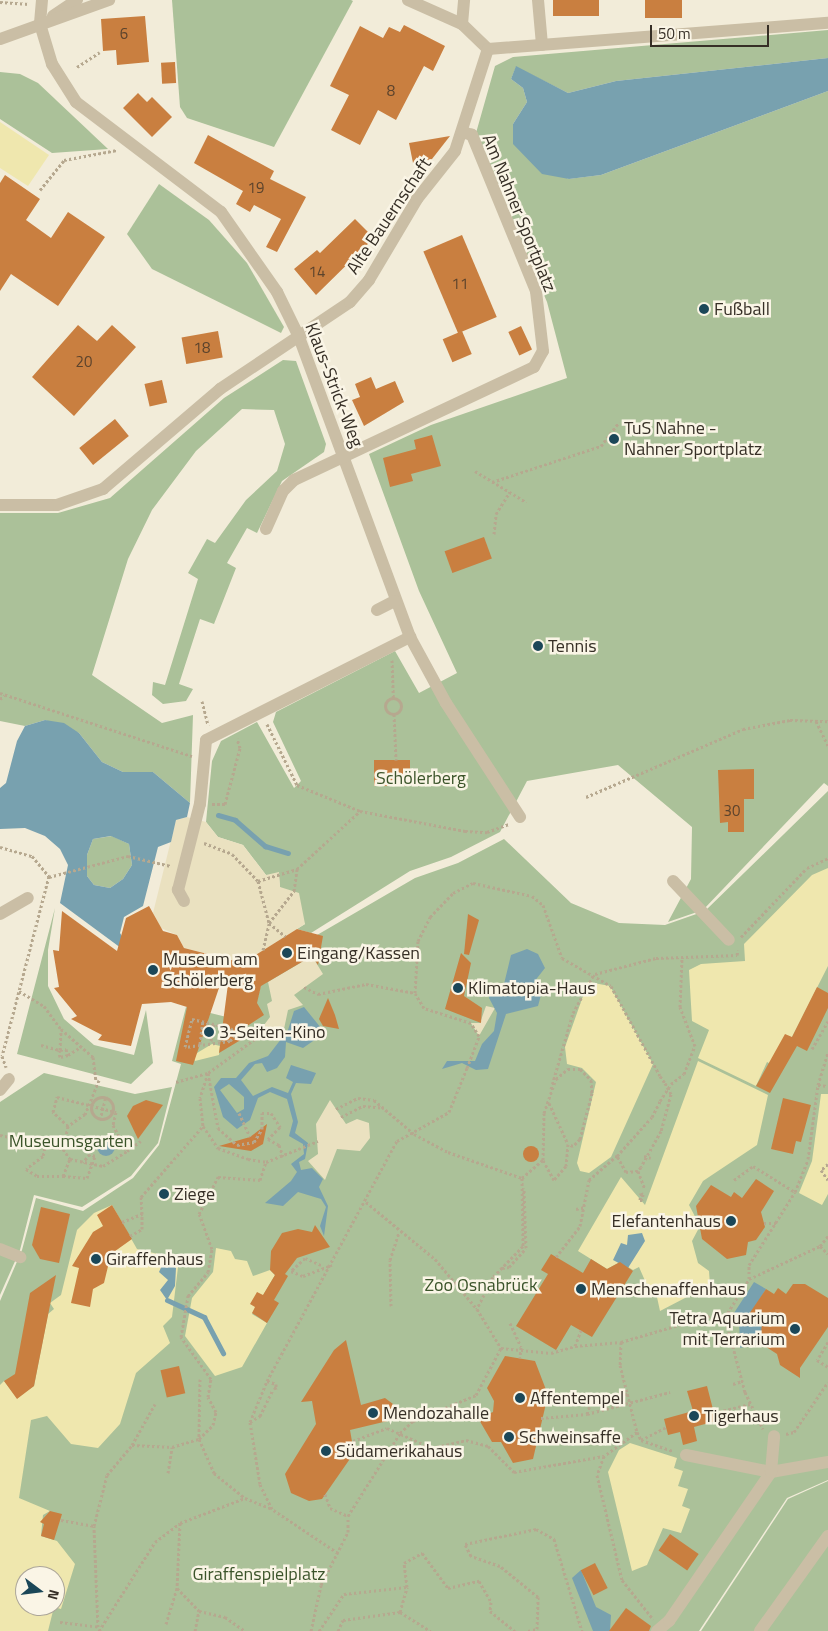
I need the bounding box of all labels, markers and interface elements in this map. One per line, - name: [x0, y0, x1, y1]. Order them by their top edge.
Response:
- scale bar: [653, 15, 772, 47]
- text: 50 m: [658, 22, 691, 45]
- house number: 6: [120, 25, 128, 43]
- house number: 8: [387, 82, 395, 100]
- street label: Am Nahner Sportplatz: [478, 131, 560, 295]
- street label: Alte Bauernschaft: [342, 154, 436, 278]
- house number: 19: [248, 179, 264, 197]
- house number: 14: [309, 263, 325, 281]
- house number: 11: [452, 275, 468, 293]
- place label: Fußball: [714, 298, 770, 320]
- marker: Fußball: [698, 303, 710, 315]
- street label: Klaus-Strick-Weg: [300, 320, 368, 450]
- house number: 18: [194, 339, 210, 357]
- house number: 20: [76, 353, 92, 371]
- place label: TuS Nahne - Nahner Sportplatz: [624, 418, 762, 460]
- marker: TuS Nahne - Nahner Sportplatz: [608, 433, 620, 445]
- place label: Tennis: [548, 635, 597, 657]
- marker: Tennis: [532, 640, 544, 652]
- park label: Schölerberg: [376, 767, 466, 789]
- house number: 30: [724, 802, 740, 820]
- place label: Eingang/Kassen: [297, 942, 420, 964]
- marker: Eingang/Kassen: [281, 947, 293, 959]
- place label: Museum am Schölerberg: [163, 949, 258, 992]
- marker: Museum am Schölerberg: [147, 964, 159, 976]
- place label: Klimatopia-Haus: [468, 977, 596, 999]
- marker: Klimatopia-Haus: [452, 982, 464, 994]
- place label: 3-Seiten-Kino: [219, 1021, 326, 1043]
- marker: 3-Seiten-Kino: [203, 1026, 215, 1038]
- park label: Museumsgarten: [9, 1130, 133, 1152]
- place label: Ziege: [174, 1183, 215, 1205]
- marker: Ziege: [158, 1188, 170, 1200]
- place label: Elefantenhaus: [612, 1210, 721, 1232]
- marker: Elefantenhaus: [725, 1215, 737, 1227]
- place label: Giraffenhaus: [106, 1248, 203, 1270]
- marker: Giraffenhaus: [90, 1253, 102, 1265]
- park label: Zoo Osnabrück: [424, 1274, 538, 1296]
- place label: Menschenaffenhaus: [591, 1278, 746, 1300]
- marker: Menschenaffenhaus: [575, 1283, 587, 1295]
- place label: Tetra Aquarium mit Terrarium: [669, 1308, 785, 1350]
- marker: Tetra Aquarium mit Terrarium: [789, 1323, 801, 1335]
- place label: Affentempel: [530, 1387, 624, 1409]
- marker: Affentempel: [514, 1392, 526, 1404]
- place label: Mendozahalle: [383, 1402, 489, 1424]
- place label: Tigerhaus: [704, 1405, 779, 1427]
- marker: Mendozahalle: [367, 1407, 379, 1419]
- marker: Tigerhaus: [688, 1410, 700, 1422]
- place label: Schweinsaffe: [519, 1426, 621, 1448]
- marker: Schweinsaffe: [503, 1431, 515, 1443]
- place label: Südamerikahaus: [336, 1440, 462, 1462]
- marker: Südamerikahaus: [320, 1445, 332, 1457]
- park label: Giraffenspielplatz: [192, 1563, 326, 1585]
- north arrow: [15, 1566, 65, 1616]
- text: N: [43, 1587, 65, 1602]

